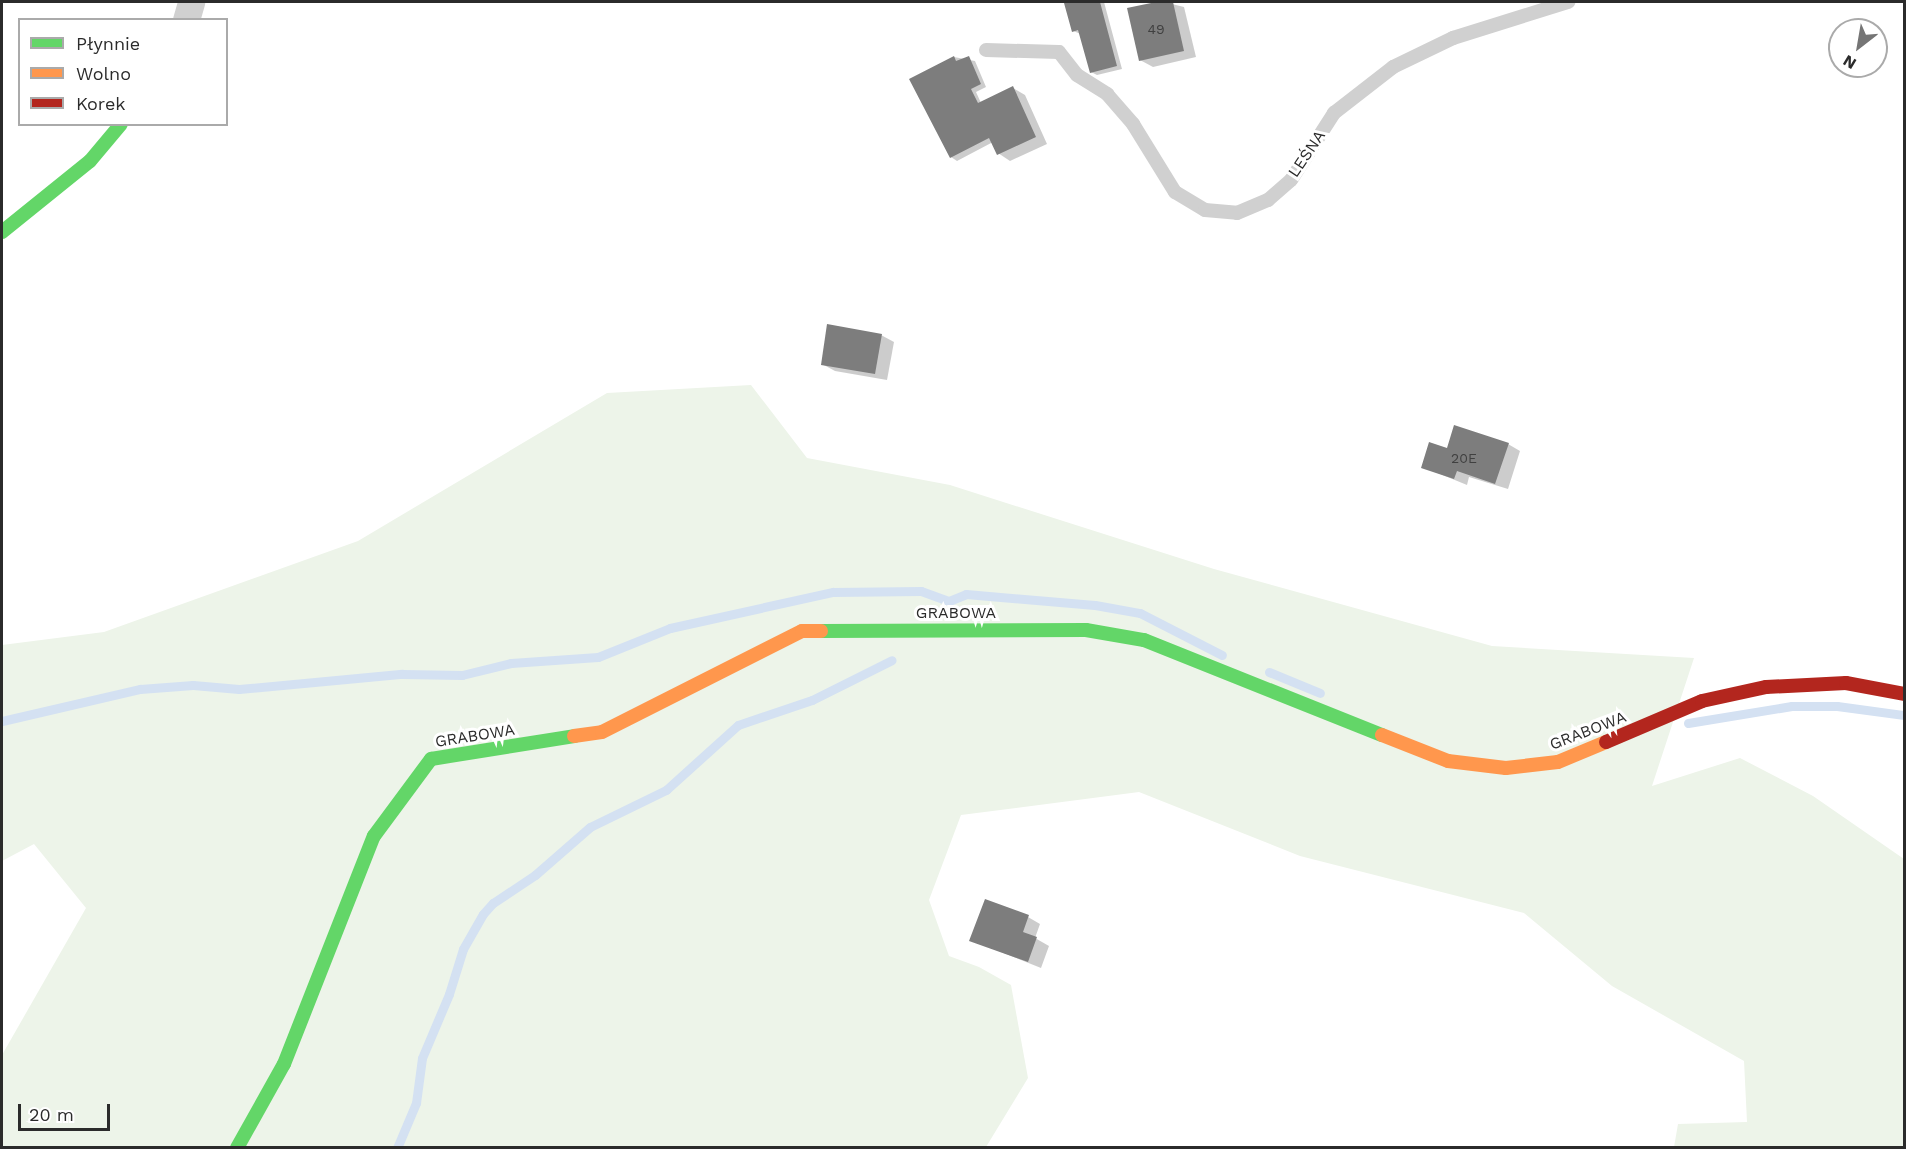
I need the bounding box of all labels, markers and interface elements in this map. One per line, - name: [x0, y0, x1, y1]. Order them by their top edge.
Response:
- legend: [18, 18, 228, 126]
- north arrow: [1828, 18, 1888, 78]
- house number: 49: [1147, 21, 1165, 37]
- text: Płynnie: [76, 33, 140, 54]
- text: N: [1840, 51, 1859, 73]
- text: Wolno: [76, 63, 131, 84]
- text: Korek: [76, 93, 126, 114]
- street label: LEŚNA: [1284, 127, 1330, 181]
- house number: 20E: [1451, 450, 1477, 466]
- street label: GRABOWA: [916, 603, 996, 623]
- street label: GRABOWA: [1547, 708, 1629, 754]
- street label: GRABOWA: [434, 720, 516, 752]
- scale bar: [21, 1092, 112, 1130]
- text: 20 m: [29, 1104, 74, 1125]

